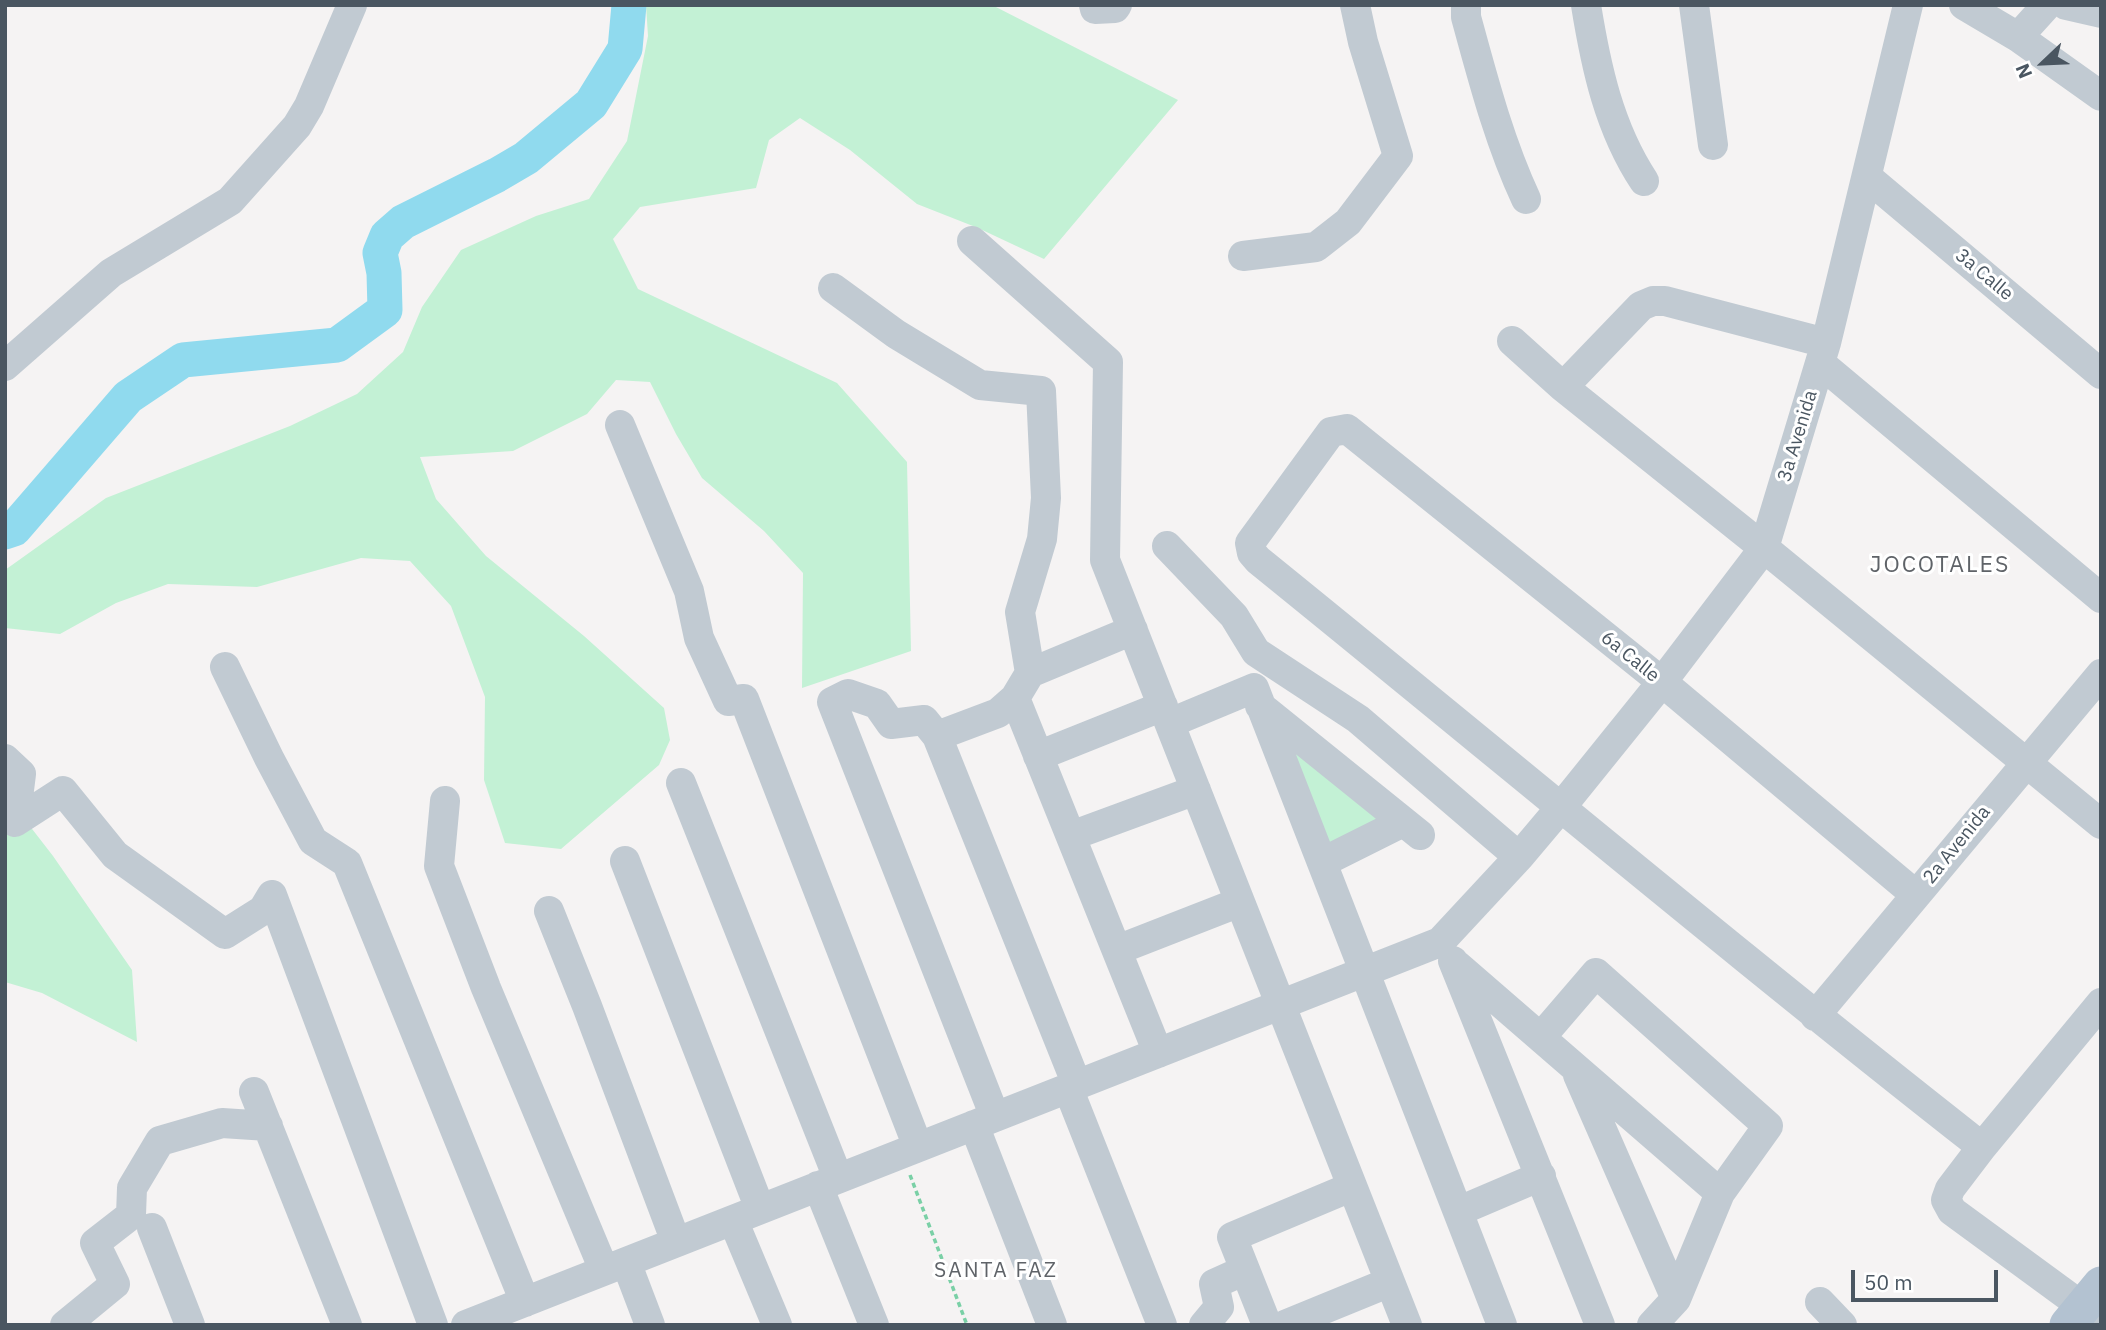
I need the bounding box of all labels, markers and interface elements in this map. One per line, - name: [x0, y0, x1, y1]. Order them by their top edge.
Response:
- north arrow: [2008, 28, 2078, 98]
- text: N: [2010, 60, 2037, 82]
- street label: 3a Calle: [1950, 244, 2018, 306]
- street label: 3a Avenida: [1773, 388, 1823, 484]
- district label: JOCOTALES: [1871, 551, 2009, 579]
- street label: 6a Calle: [1596, 627, 1664, 687]
- street label: 2a Avenida: [1919, 801, 1995, 889]
- scale bar: [1854, 1256, 2001, 1300]
- district label: SANTA FAZ: [935, 1258, 1057, 1284]
- text: 50 m: [1864, 1268, 1913, 1296]

